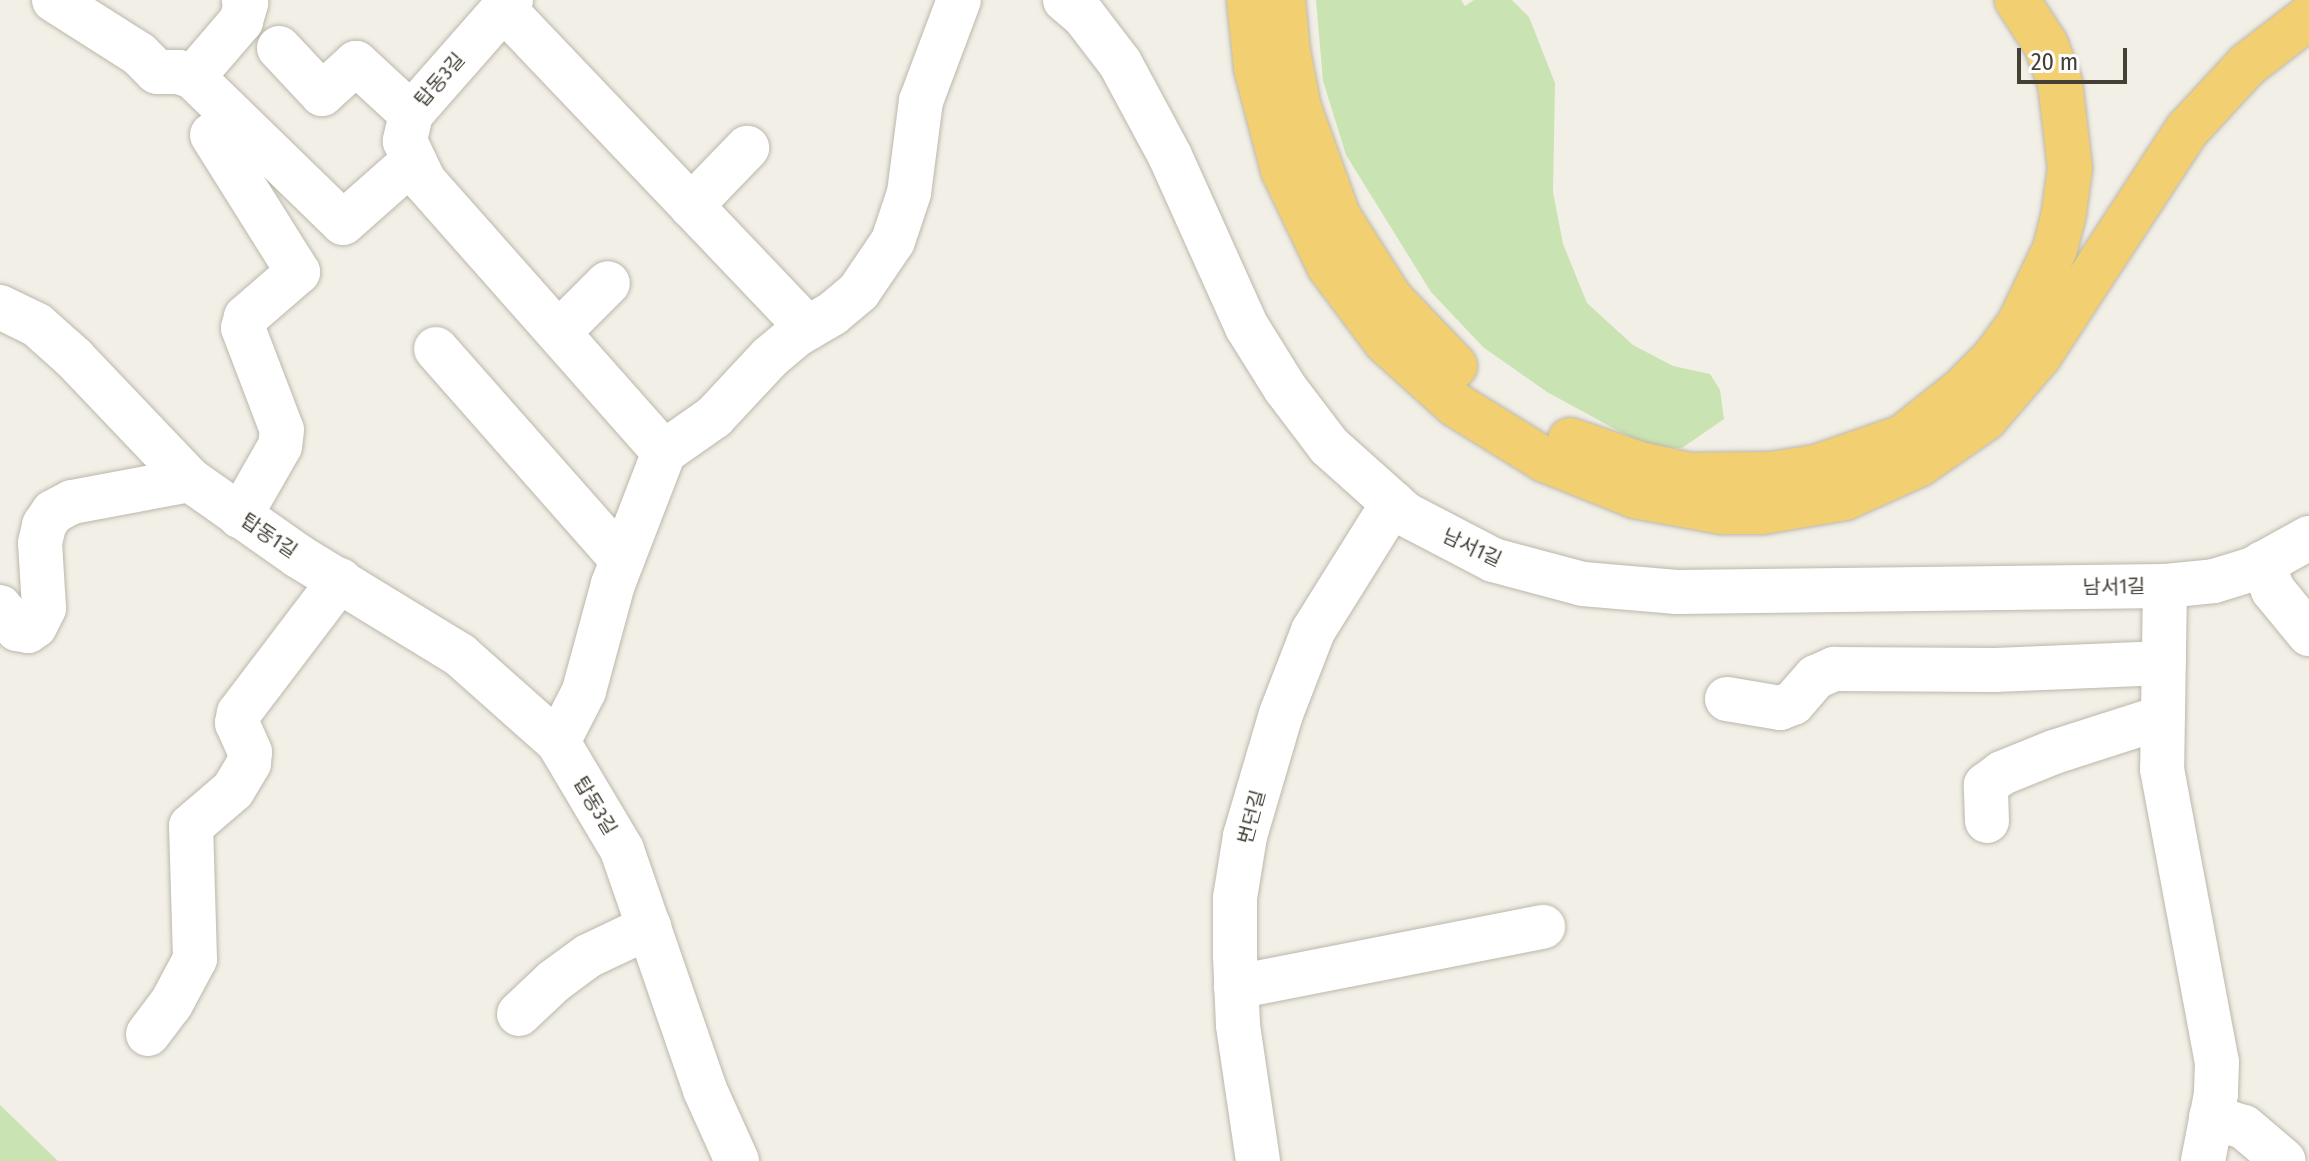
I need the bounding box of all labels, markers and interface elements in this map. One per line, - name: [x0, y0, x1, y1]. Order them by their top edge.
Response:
- scale bar: [2021, 32, 2131, 82]
- street label: 탑동3길: [410, 48, 470, 112]
- text: 20 m: [2031, 48, 2078, 76]
- street label: 탑동1길: [236, 508, 302, 564]
- street label: 남서1길: [1438, 524, 1506, 572]
- street label: 남서1길: [2082, 574, 2146, 600]
- street label: 탑동3길: [568, 772, 622, 840]
- street label: 번던길: [1233, 787, 1271, 847]

